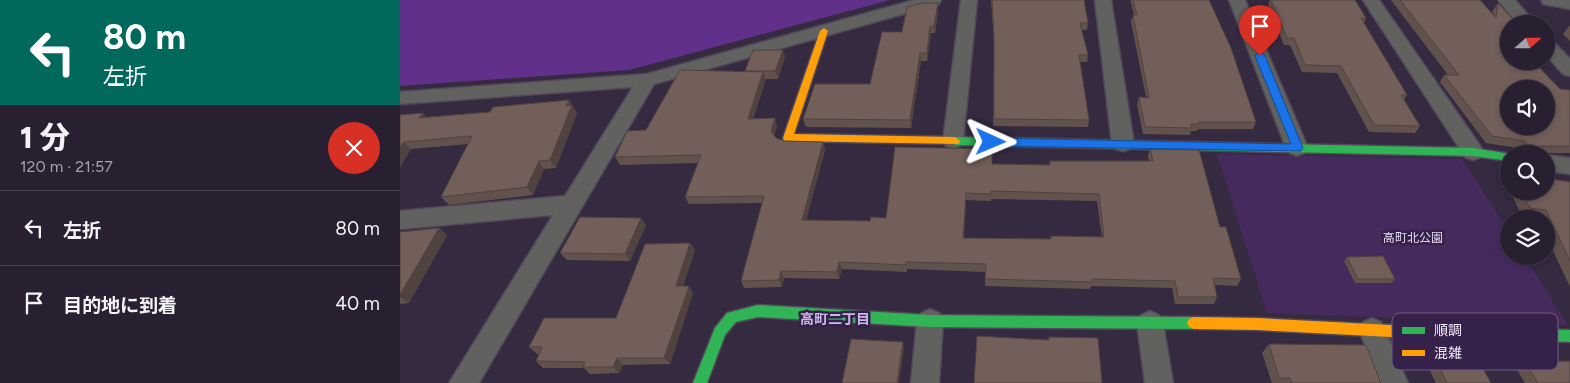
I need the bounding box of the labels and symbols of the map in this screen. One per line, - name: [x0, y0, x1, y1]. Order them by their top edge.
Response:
- pin: [1239, 5, 1281, 56]
- north arrow: [1500, 15, 1555, 70]
- position arrow: [964, 115, 1016, 167]
- park label: 高町北公園: [1383, 231, 1443, 245]
- district label: 高町二丁目: [800, 311, 870, 328]
- legend: [1392, 313, 1558, 370]
- text: 順調: [1434, 322, 1462, 339]
- text: 混雑: [1434, 345, 1462, 362]

